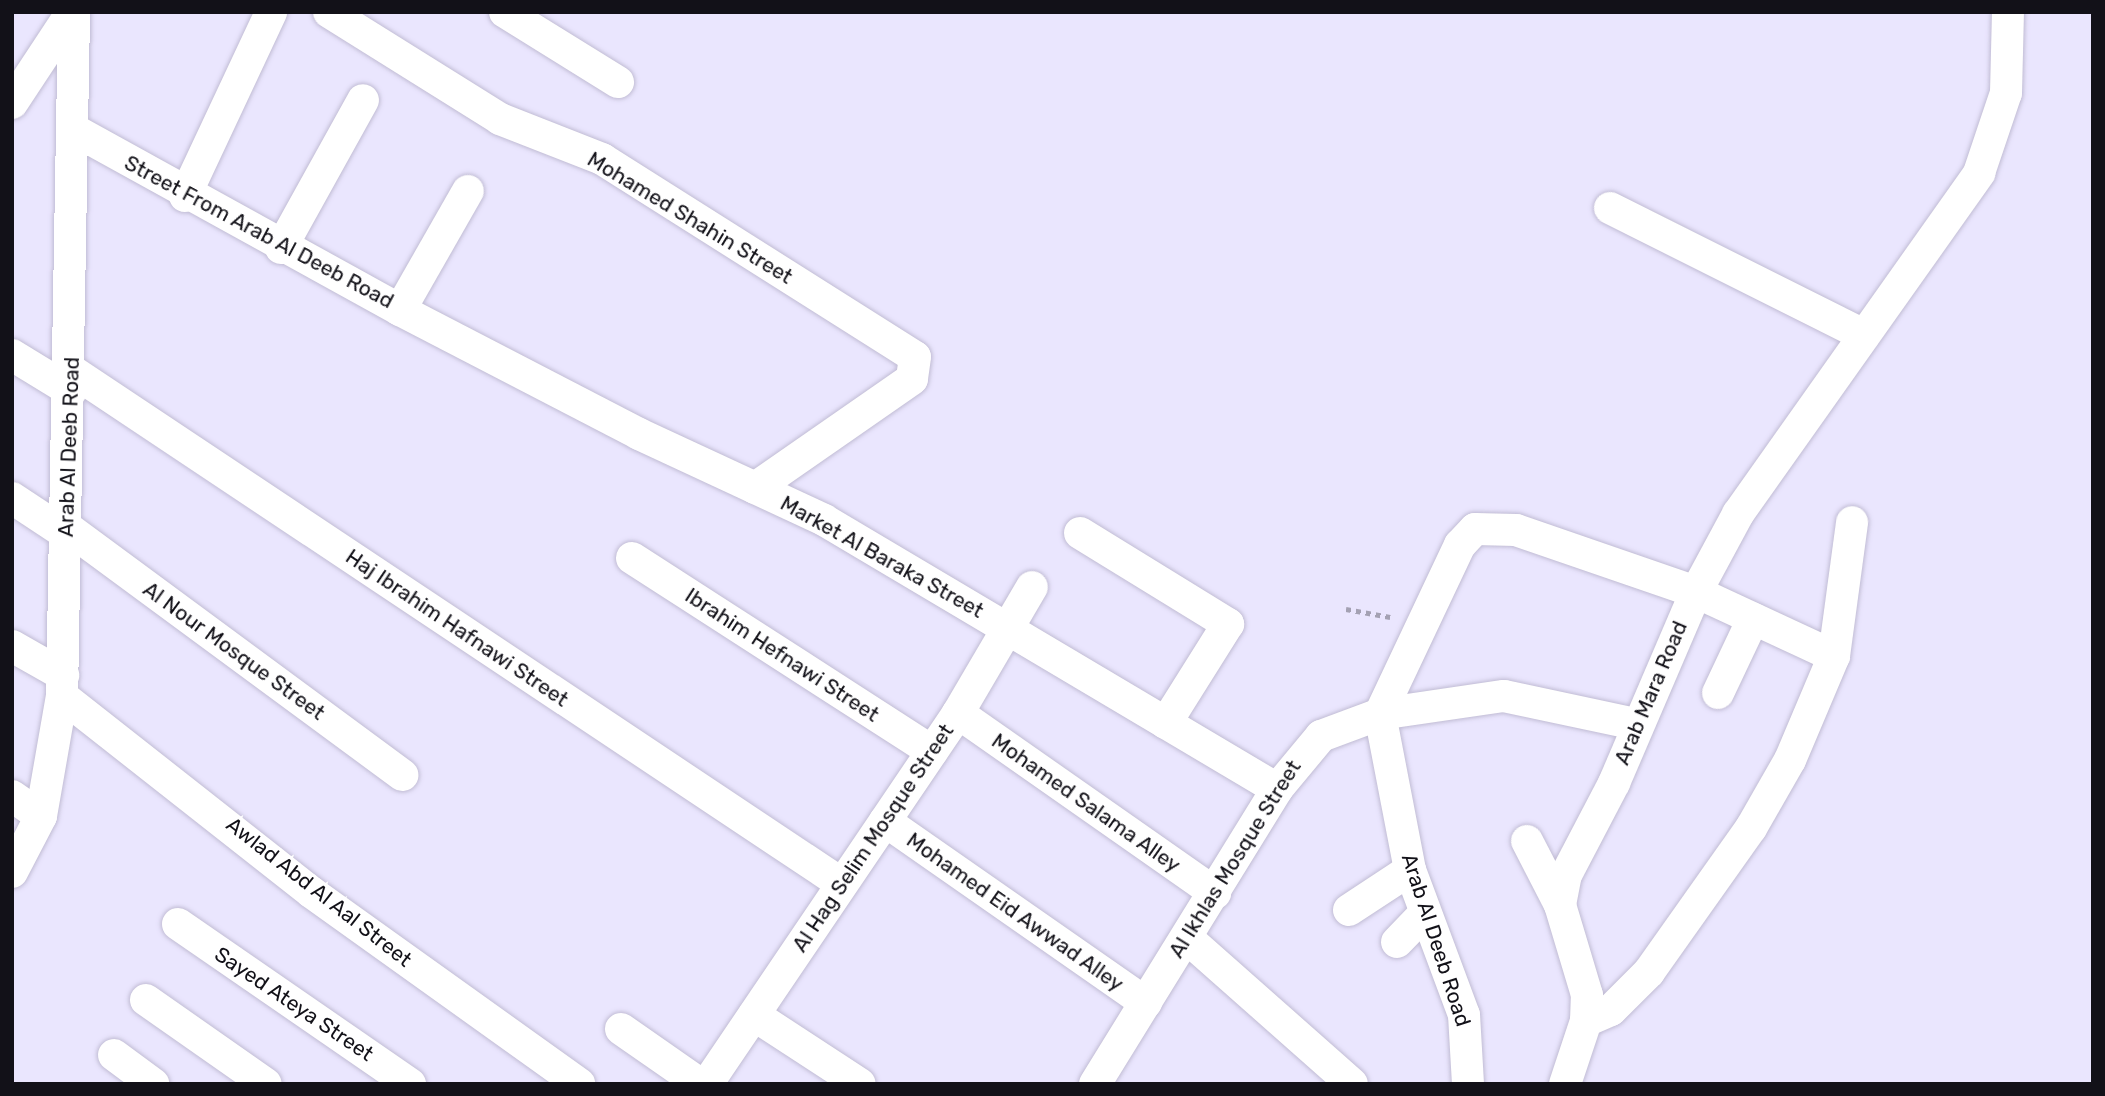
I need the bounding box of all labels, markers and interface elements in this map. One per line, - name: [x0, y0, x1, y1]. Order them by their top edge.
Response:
- street label: Mohamed Shahin Street: [583, 147, 797, 289]
- street label: Street From Arab Al Deeb Road: [120, 150, 398, 314]
- street label: Arab Al Deeb Road: [53, 356, 85, 538]
- street label: Market Al Baraka Street: [776, 490, 988, 624]
- street label: Haj Ibrahim Hafnawi Street: [341, 544, 573, 712]
- street label: Al Nour Mosque Street: [138, 576, 330, 726]
- street label: Ibrahim Hefnawi Street: [680, 583, 884, 727]
- street label: Arab Mara Road: [1609, 617, 1693, 769]
- street label: Al Hag Selim Mosque Street: [787, 719, 959, 957]
- street label: Mohamed Salama Alley: [987, 728, 1185, 878]
- street label: Al Ikhlas Mosque Street: [1164, 755, 1306, 963]
- street label: Awlad Abd Al Aal Street: [221, 811, 417, 973]
- street label: Mohamed Eid Awwad Alley: [901, 827, 1129, 997]
- street label: Arab Al Deeb Road: [1396, 850, 1476, 1030]
- street label: Sayed Ateya Street: [210, 941, 378, 1067]

